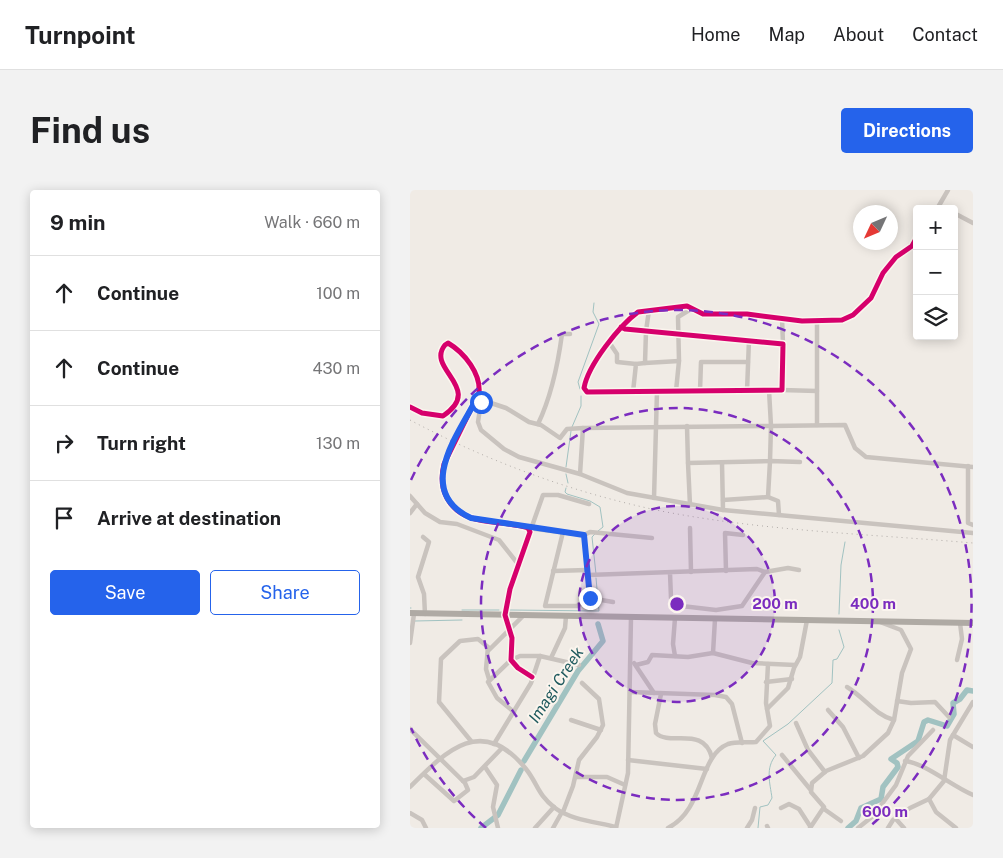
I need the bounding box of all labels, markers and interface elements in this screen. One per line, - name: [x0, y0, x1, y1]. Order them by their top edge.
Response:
- text: Turnpoint: [25, 21, 135, 49]
- text: Home: [691, 24, 741, 45]
- text: Map: [769, 24, 805, 45]
- text: About: [833, 24, 884, 45]
- text: Contact: [912, 24, 978, 45]
- button: Directions: [841, 108, 973, 153]
- text: Find us: [30, 110, 150, 151]
- north arrow: [853, 205, 898, 250]
- map controls: [913, 205, 958, 340]
- button: +: [913, 205, 958, 250]
- text: 9 min: [50, 210, 106, 235]
- text: Walk · 660 m: [264, 213, 360, 232]
- button: −: [913, 250, 958, 295]
- icon: ahead: [50, 279, 78, 307]
- text: Continue: [97, 282, 179, 304]
- text: 100 m: [316, 284, 360, 303]
- button: layers: [913, 295, 958, 340]
- icon: ahead: [50, 354, 78, 382]
- text: Continue: [97, 357, 179, 379]
- text: 430 m: [312, 359, 360, 378]
- route start: [470, 391, 493, 414]
- icon: right: [50, 429, 78, 457]
- text: Turn right: [97, 432, 186, 454]
- text: 130 m: [316, 434, 360, 453]
- icon: arrive: [50, 504, 78, 532]
- text: Arrive at destination: [97, 507, 281, 529]
- button: Save: [50, 570, 200, 615]
- button: Share: [210, 570, 360, 615]
- route end: [579, 587, 602, 610]
- centre of rings: [668, 595, 686, 613]
- text: 200 m: [752, 595, 798, 612]
- text: 400 m: [850, 595, 896, 612]
- water label: Imagi Creek: [525, 643, 588, 726]
- text: 600 m: [862, 803, 908, 820]

